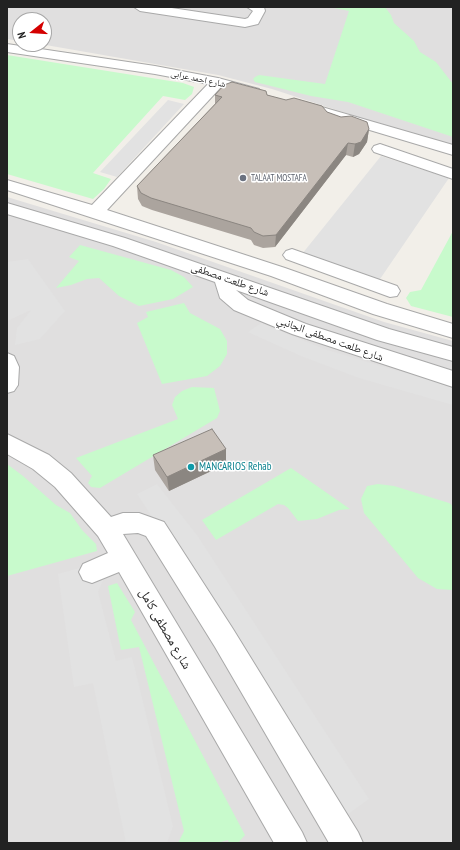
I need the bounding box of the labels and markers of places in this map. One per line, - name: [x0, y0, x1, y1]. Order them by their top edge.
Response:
- marker: TALAAT MOSTAFA: [238, 173, 248, 183]
- place label: TALAAT MOSTAFA: [251, 173, 307, 183]
- place label: MANCARIOS Rehab: [199, 460, 271, 474]
- marker: MANCARIOS Rehab: [186, 462, 196, 472]

